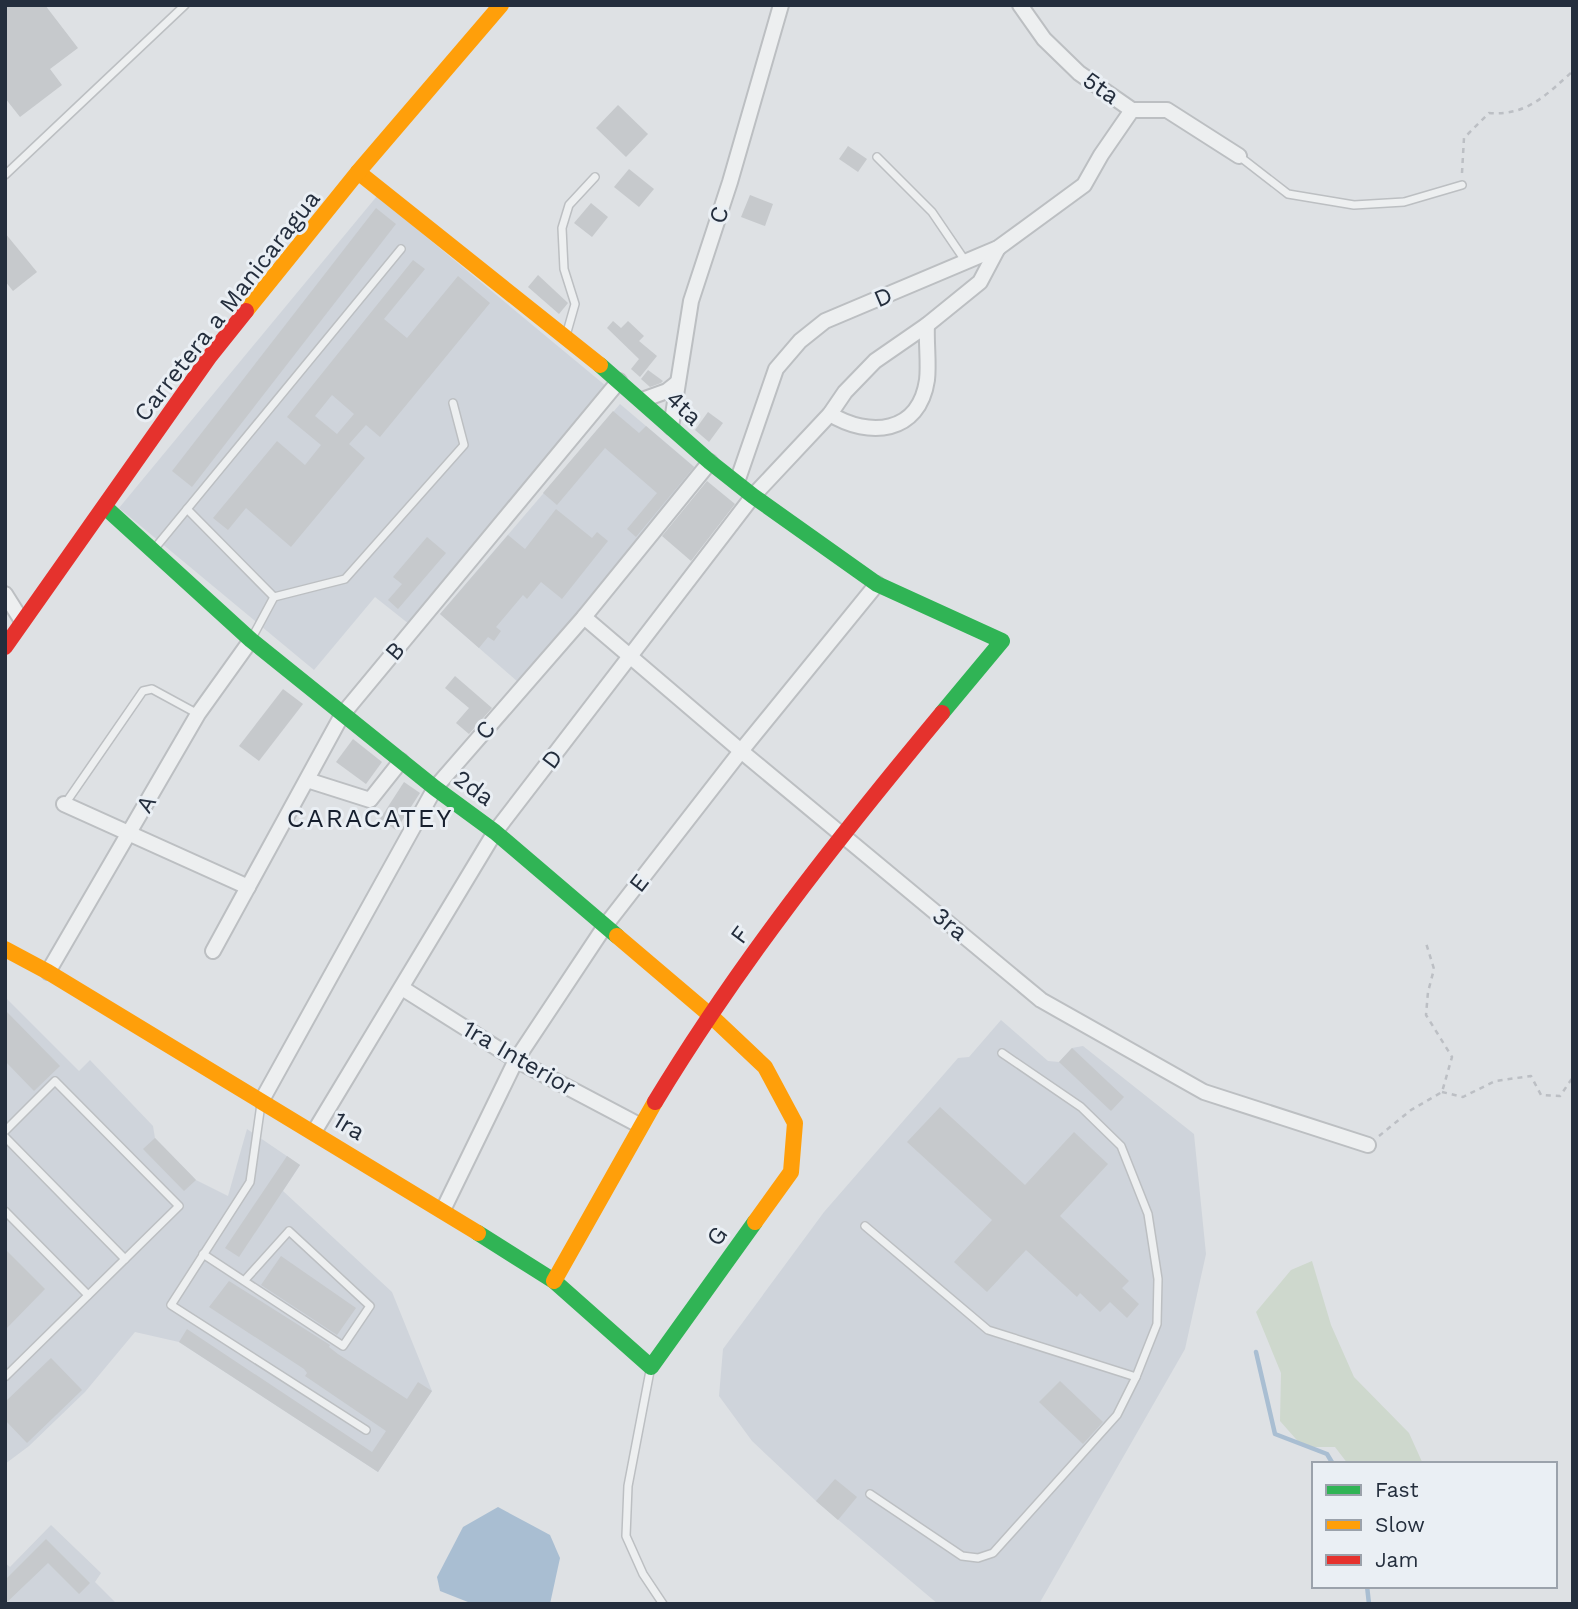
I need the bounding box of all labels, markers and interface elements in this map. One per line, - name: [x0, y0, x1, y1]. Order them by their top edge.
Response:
- street label: 5ta: [1078, 66, 1124, 110]
- street label: Carretera a Manicaragua: [128, 185, 326, 427]
- street label: C: [703, 203, 735, 227]
- street label: D: [870, 281, 896, 313]
- street label: 4ta: [660, 385, 708, 431]
- street label: B: [379, 636, 411, 666]
- street label: C: [469, 715, 501, 745]
- street label: D: [536, 744, 568, 774]
- street label: 2da: [449, 764, 499, 812]
- street label: A: [130, 790, 162, 818]
- district label: CARACATEY: [287, 803, 453, 833]
- street label: E: [623, 868, 655, 898]
- street label: 3ra: [927, 901, 973, 947]
- street label: F: [724, 921, 756, 949]
- street label: 1ra Interior: [457, 1014, 581, 1102]
- street label: 1ra: [328, 1106, 370, 1146]
- street label: G: [701, 1221, 733, 1251]
- legend: [1312, 1462, 1557, 1588]
- text: Fast: [1375, 1477, 1419, 1502]
- text: Slow: [1375, 1512, 1425, 1537]
- text: Jam: [1375, 1547, 1418, 1572]

